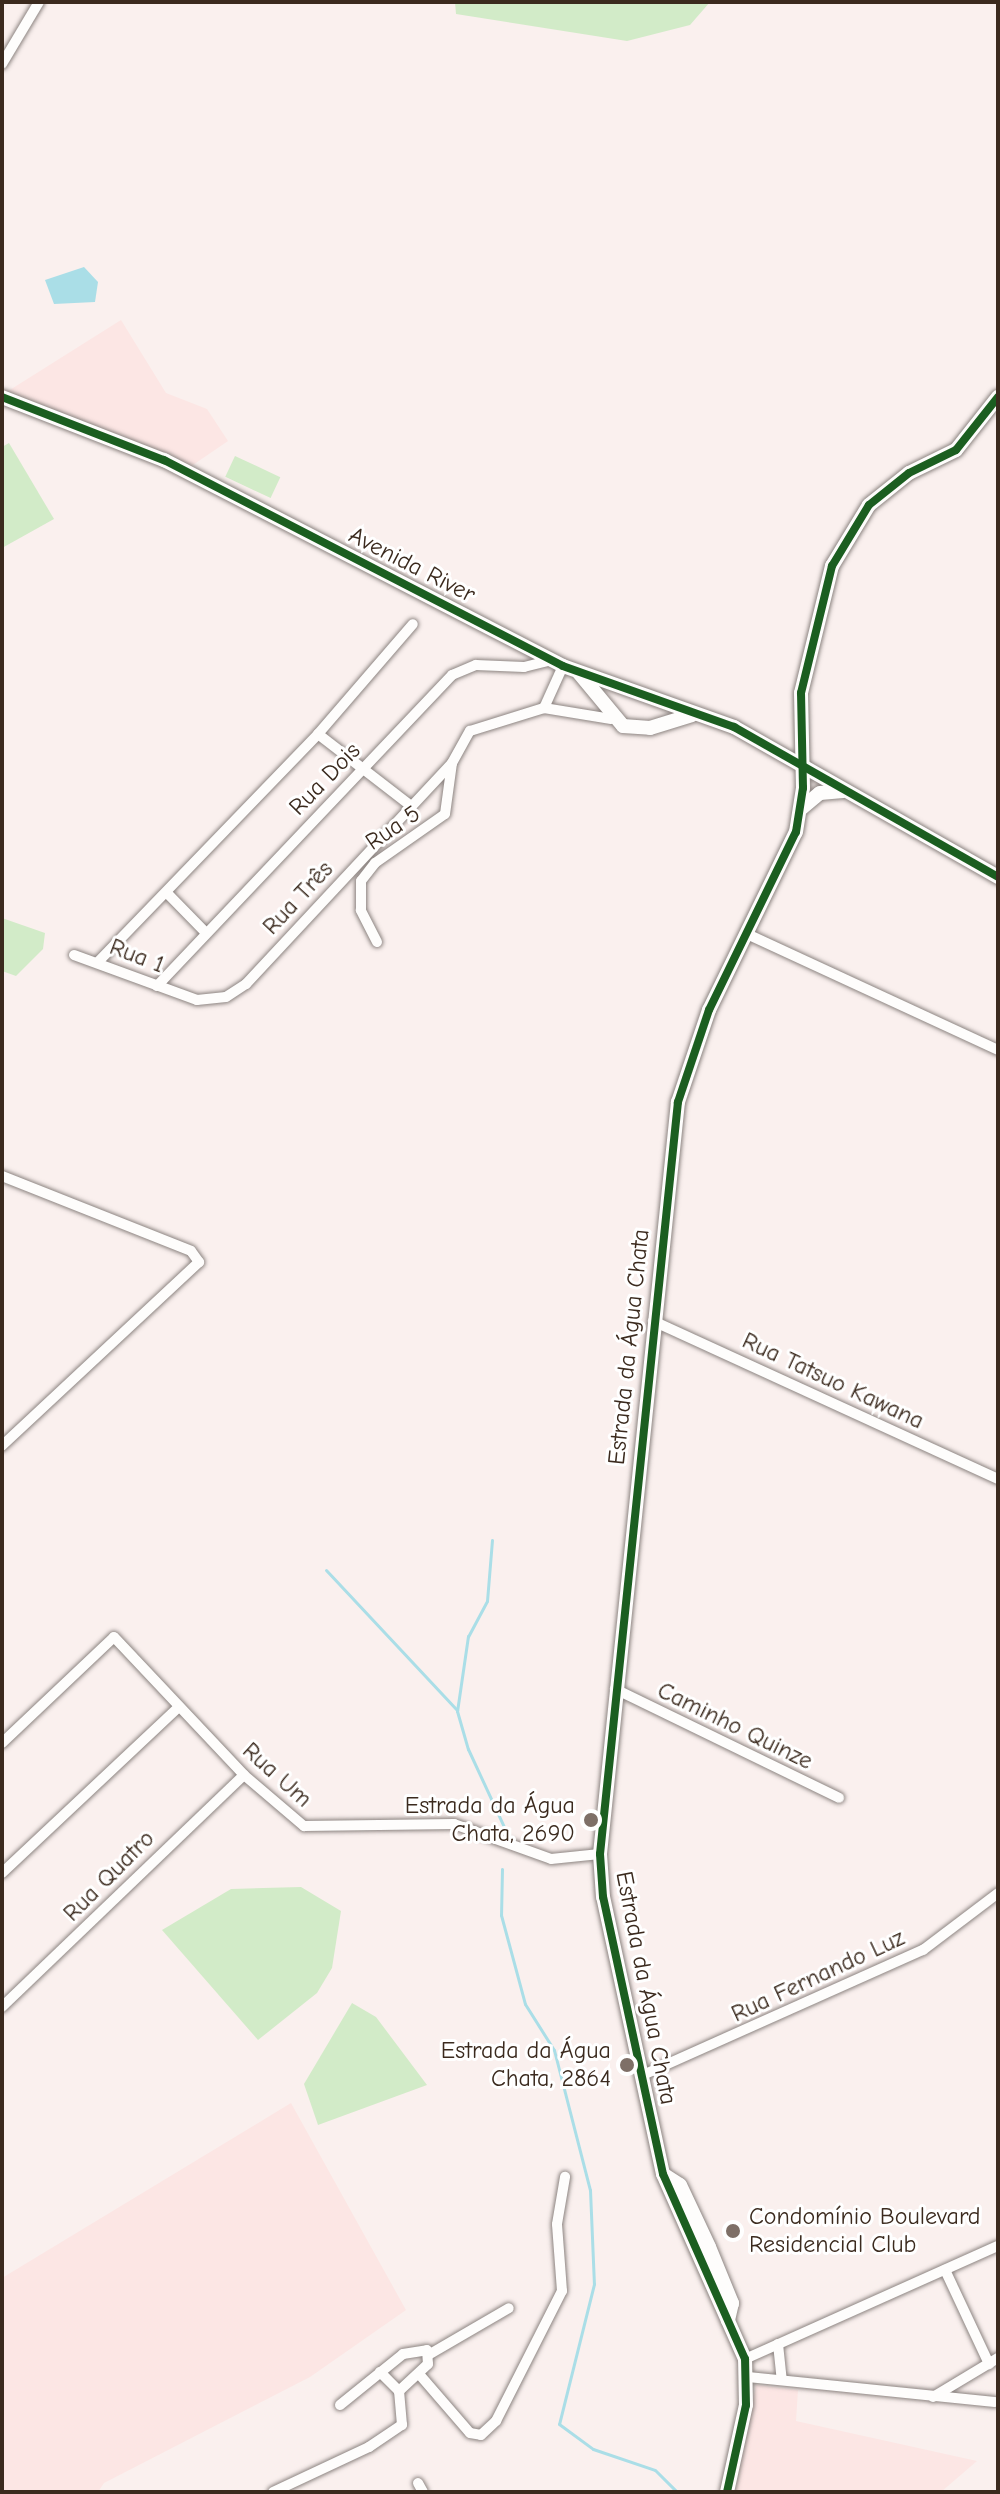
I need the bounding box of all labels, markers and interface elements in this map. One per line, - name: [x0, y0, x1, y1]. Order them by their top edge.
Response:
- street label: Avenida River: [344, 521, 480, 609]
- street label: Rua Dois: [283, 737, 367, 821]
- street label: Rua 5: [360, 799, 426, 857]
- street label: Rua Três: [257, 855, 339, 941]
- street label: Rua 1: [105, 932, 169, 980]
- street label: Estrada da Água Chata: [602, 1228, 656, 1466]
- street label: Rua Tatsuo Kawana: [738, 1326, 928, 1436]
- street label: Caminho Quinze: [653, 1676, 817, 1776]
- street label: Rua Um: [236, 1736, 318, 1814]
- place label: Estrada da Água Chata, 2690: [405, 1792, 575, 1848]
- marker: Estrada da Água Chata, 2690: [582, 1811, 600, 1829]
- street label: Rua Quatro: [57, 1824, 161, 1928]
- street label: Estrada da Água Chata: [609, 1869, 683, 2107]
- street label: Rua Fernando Luz: [727, 1923, 909, 2029]
- place label: Estrada da Água Chata, 2864: [441, 2037, 611, 2093]
- marker: Estrada da Água Chata, 2864: [618, 2056, 636, 2074]
- place label: Condomínio Boulevard Residencial Club: [749, 2203, 980, 2259]
- marker: Condomínio Boulevard Residencial Club: [724, 2222, 742, 2240]

